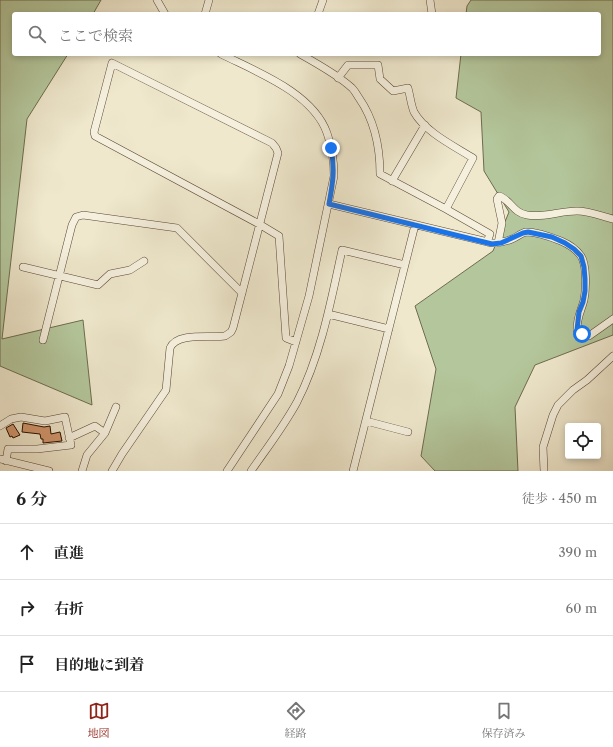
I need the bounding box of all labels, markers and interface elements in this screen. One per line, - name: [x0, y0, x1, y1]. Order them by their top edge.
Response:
- search box: [12, 12, 601, 56]
- icon: search: [26, 23, 48, 45]
- text: ここで検索: [58, 26, 133, 45]
- route end: [322, 139, 340, 157]
- route start: [573, 325, 591, 343]
- map controls: [565, 423, 601, 459]
- button: locate: [565, 423, 601, 459]
- text: 6 分: [16, 489, 47, 509]
- text: 徒歩 · 450 m: [522, 490, 597, 506]
- icon: ahead: [16, 541, 38, 563]
- text: 直進: [54, 543, 84, 562]
- text: 390 m: [558, 544, 597, 560]
- icon: right: [16, 597, 38, 619]
- text: 右折: [54, 599, 84, 618]
- text: 60 m: [566, 600, 597, 616]
- icon: arrive: [16, 653, 38, 675]
- text: 目的地に到着: [54, 655, 144, 674]
- tab: 地図: [88, 700, 110, 740]
- tab: 経路: [285, 700, 307, 740]
- tab: 保存済み: [482, 700, 526, 740]

